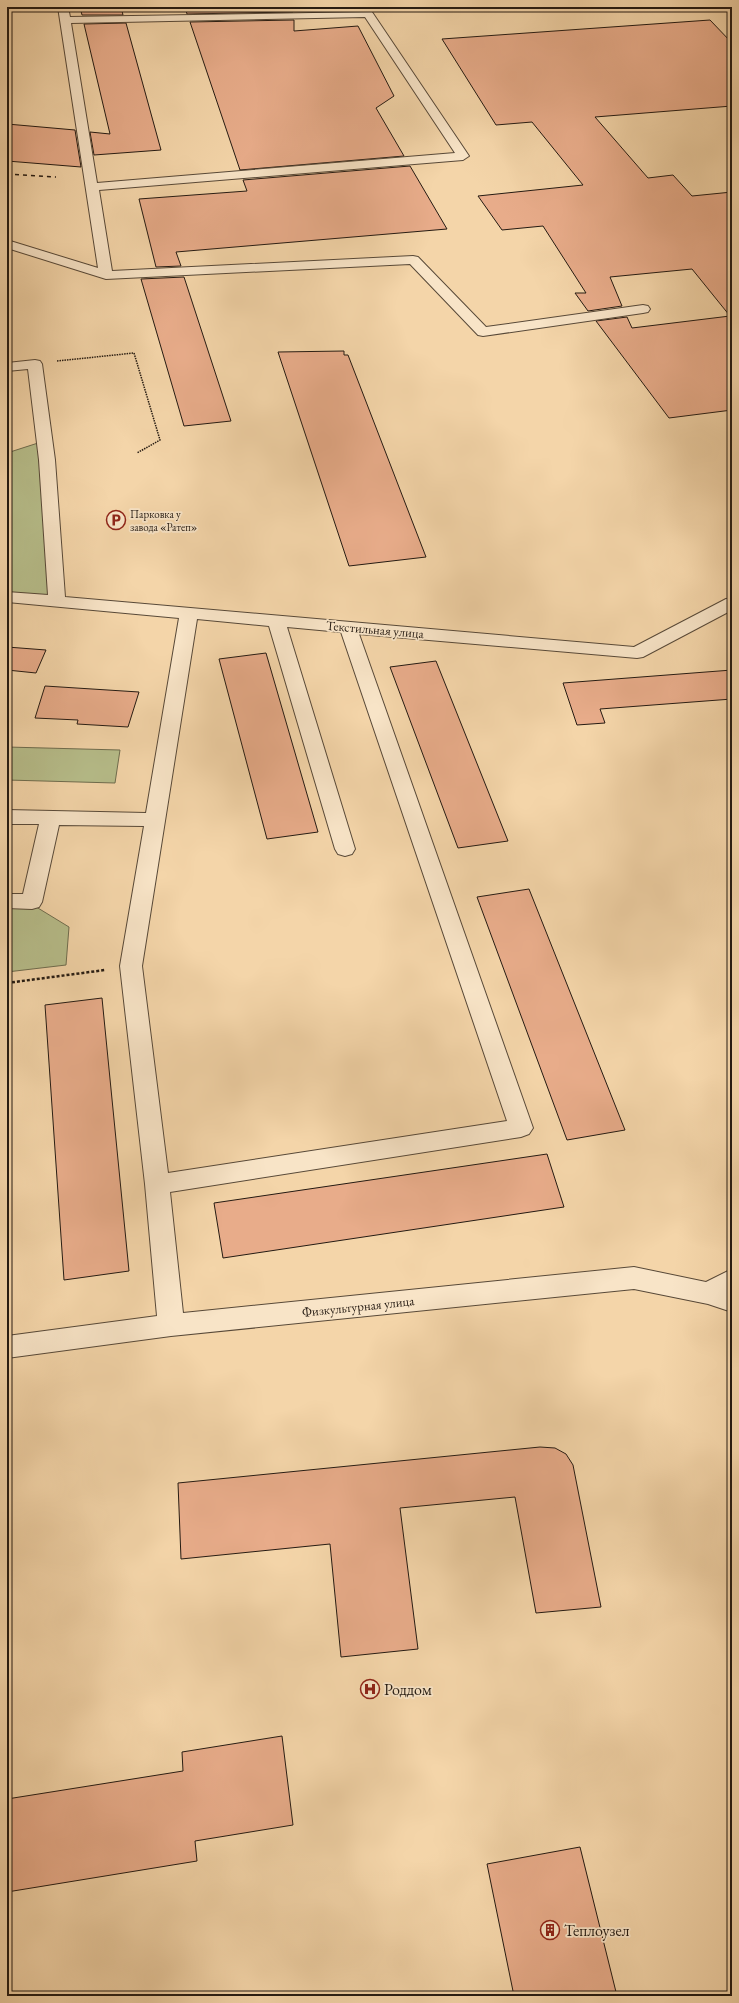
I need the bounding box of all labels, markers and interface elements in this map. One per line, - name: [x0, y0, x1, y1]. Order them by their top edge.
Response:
- place label: Парковка у завода «Ратеп»: [130, 507, 197, 534]
- parking icon: Парковка у завода «Ратеп»: [105, 509, 127, 531]
- street label: Текстильная улица: [325, 617, 425, 642]
- street label: Физкультурная улица: [301, 1292, 416, 1321]
- hospital icon: Роддом: [359, 1678, 381, 1700]
- place label: Роддом: [384, 1679, 432, 1700]
- building icon: Теплоузел: [539, 1919, 561, 1941]
- place label: Теплоузел: [564, 1920, 630, 1941]

